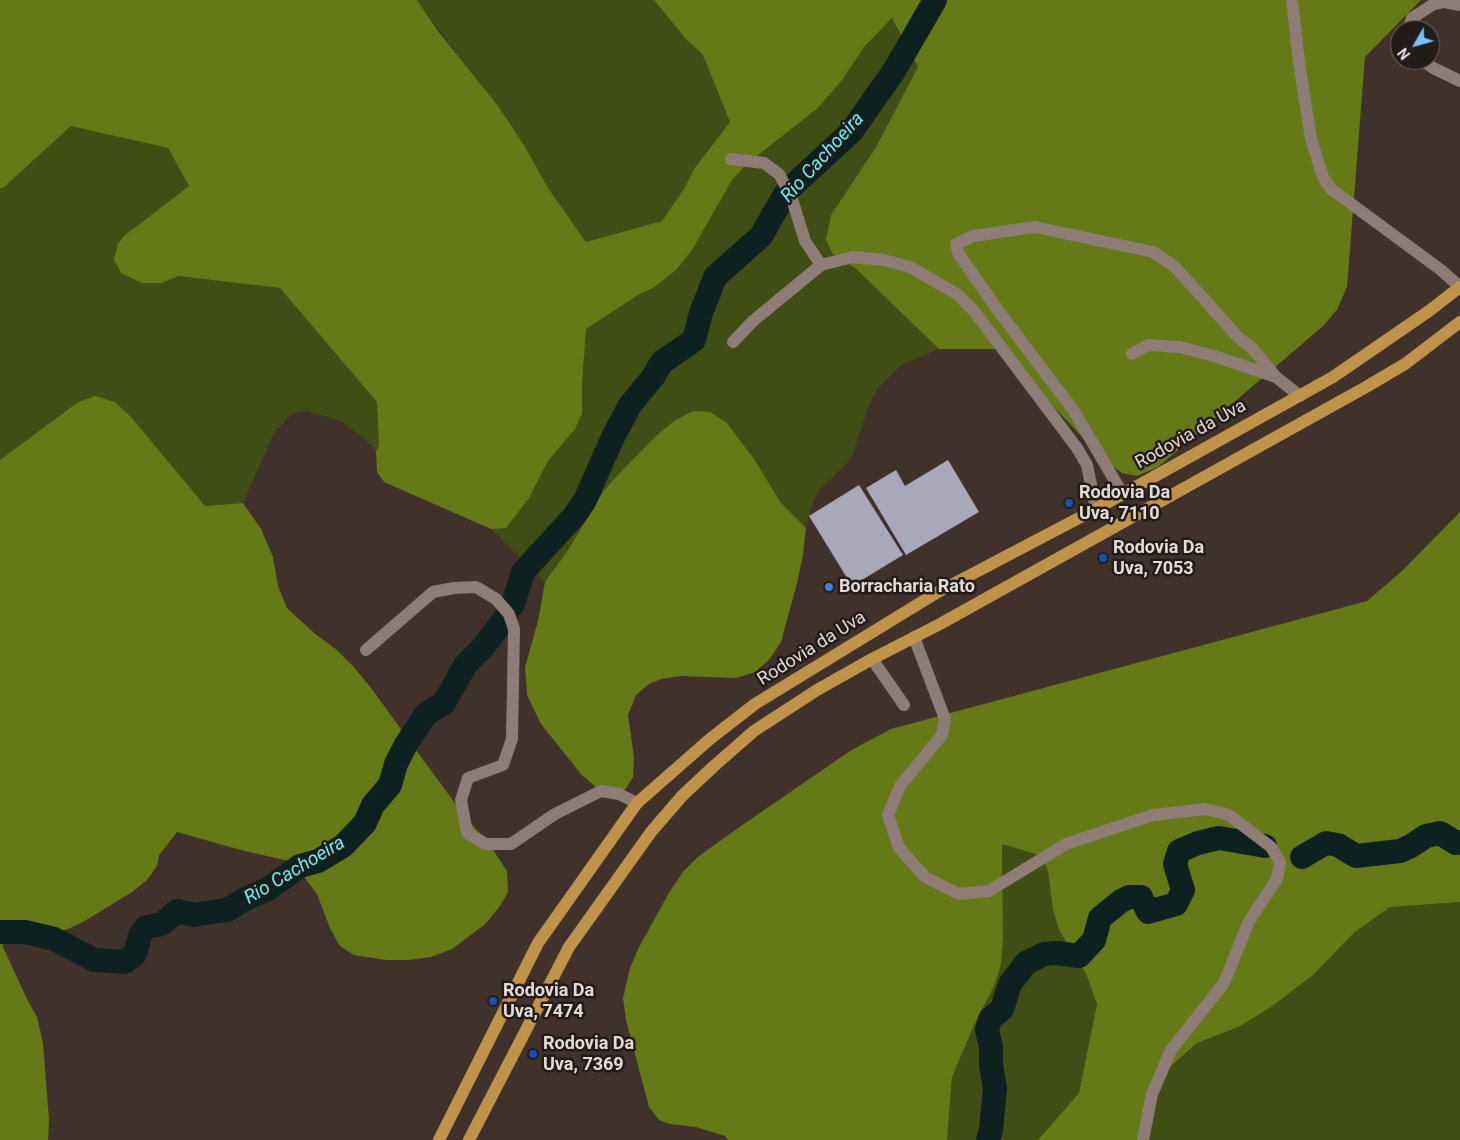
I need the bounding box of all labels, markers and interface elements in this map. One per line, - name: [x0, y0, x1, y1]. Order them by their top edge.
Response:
- north arrow: [1390, 20, 1440, 70]
- text: N: [1395, 45, 1413, 62]
- water label: Rio Cachoeira: [777, 108, 869, 208]
- street label: Rodovia da Uva: [1132, 396, 1250, 474]
- place label: Rodovia Da Uva, 7110: [1079, 482, 1170, 524]
- marker: Rodovia Da Uva, 7110: [1063, 497, 1075, 509]
- place label: Rodovia Da Uva, 7053: [1113, 537, 1204, 580]
- marker: Rodovia Da Uva, 7053: [1097, 552, 1109, 564]
- place label: Borracharia Rato: [839, 576, 975, 598]
- marker: Borracharia Rato: [823, 581, 835, 593]
- street label: Rodovia da Uva: [754, 607, 870, 691]
- water label: Rio Cachoeira: [240, 832, 350, 910]
- place label: Rodovia Da Uva, 7474: [503, 980, 594, 1022]
- marker: Rodovia Da Uva, 7474: [487, 995, 499, 1007]
- place label: Rodovia Da Uva, 7369: [543, 1033, 634, 1076]
- marker: Rodovia Da Uva, 7369: [527, 1048, 539, 1060]

